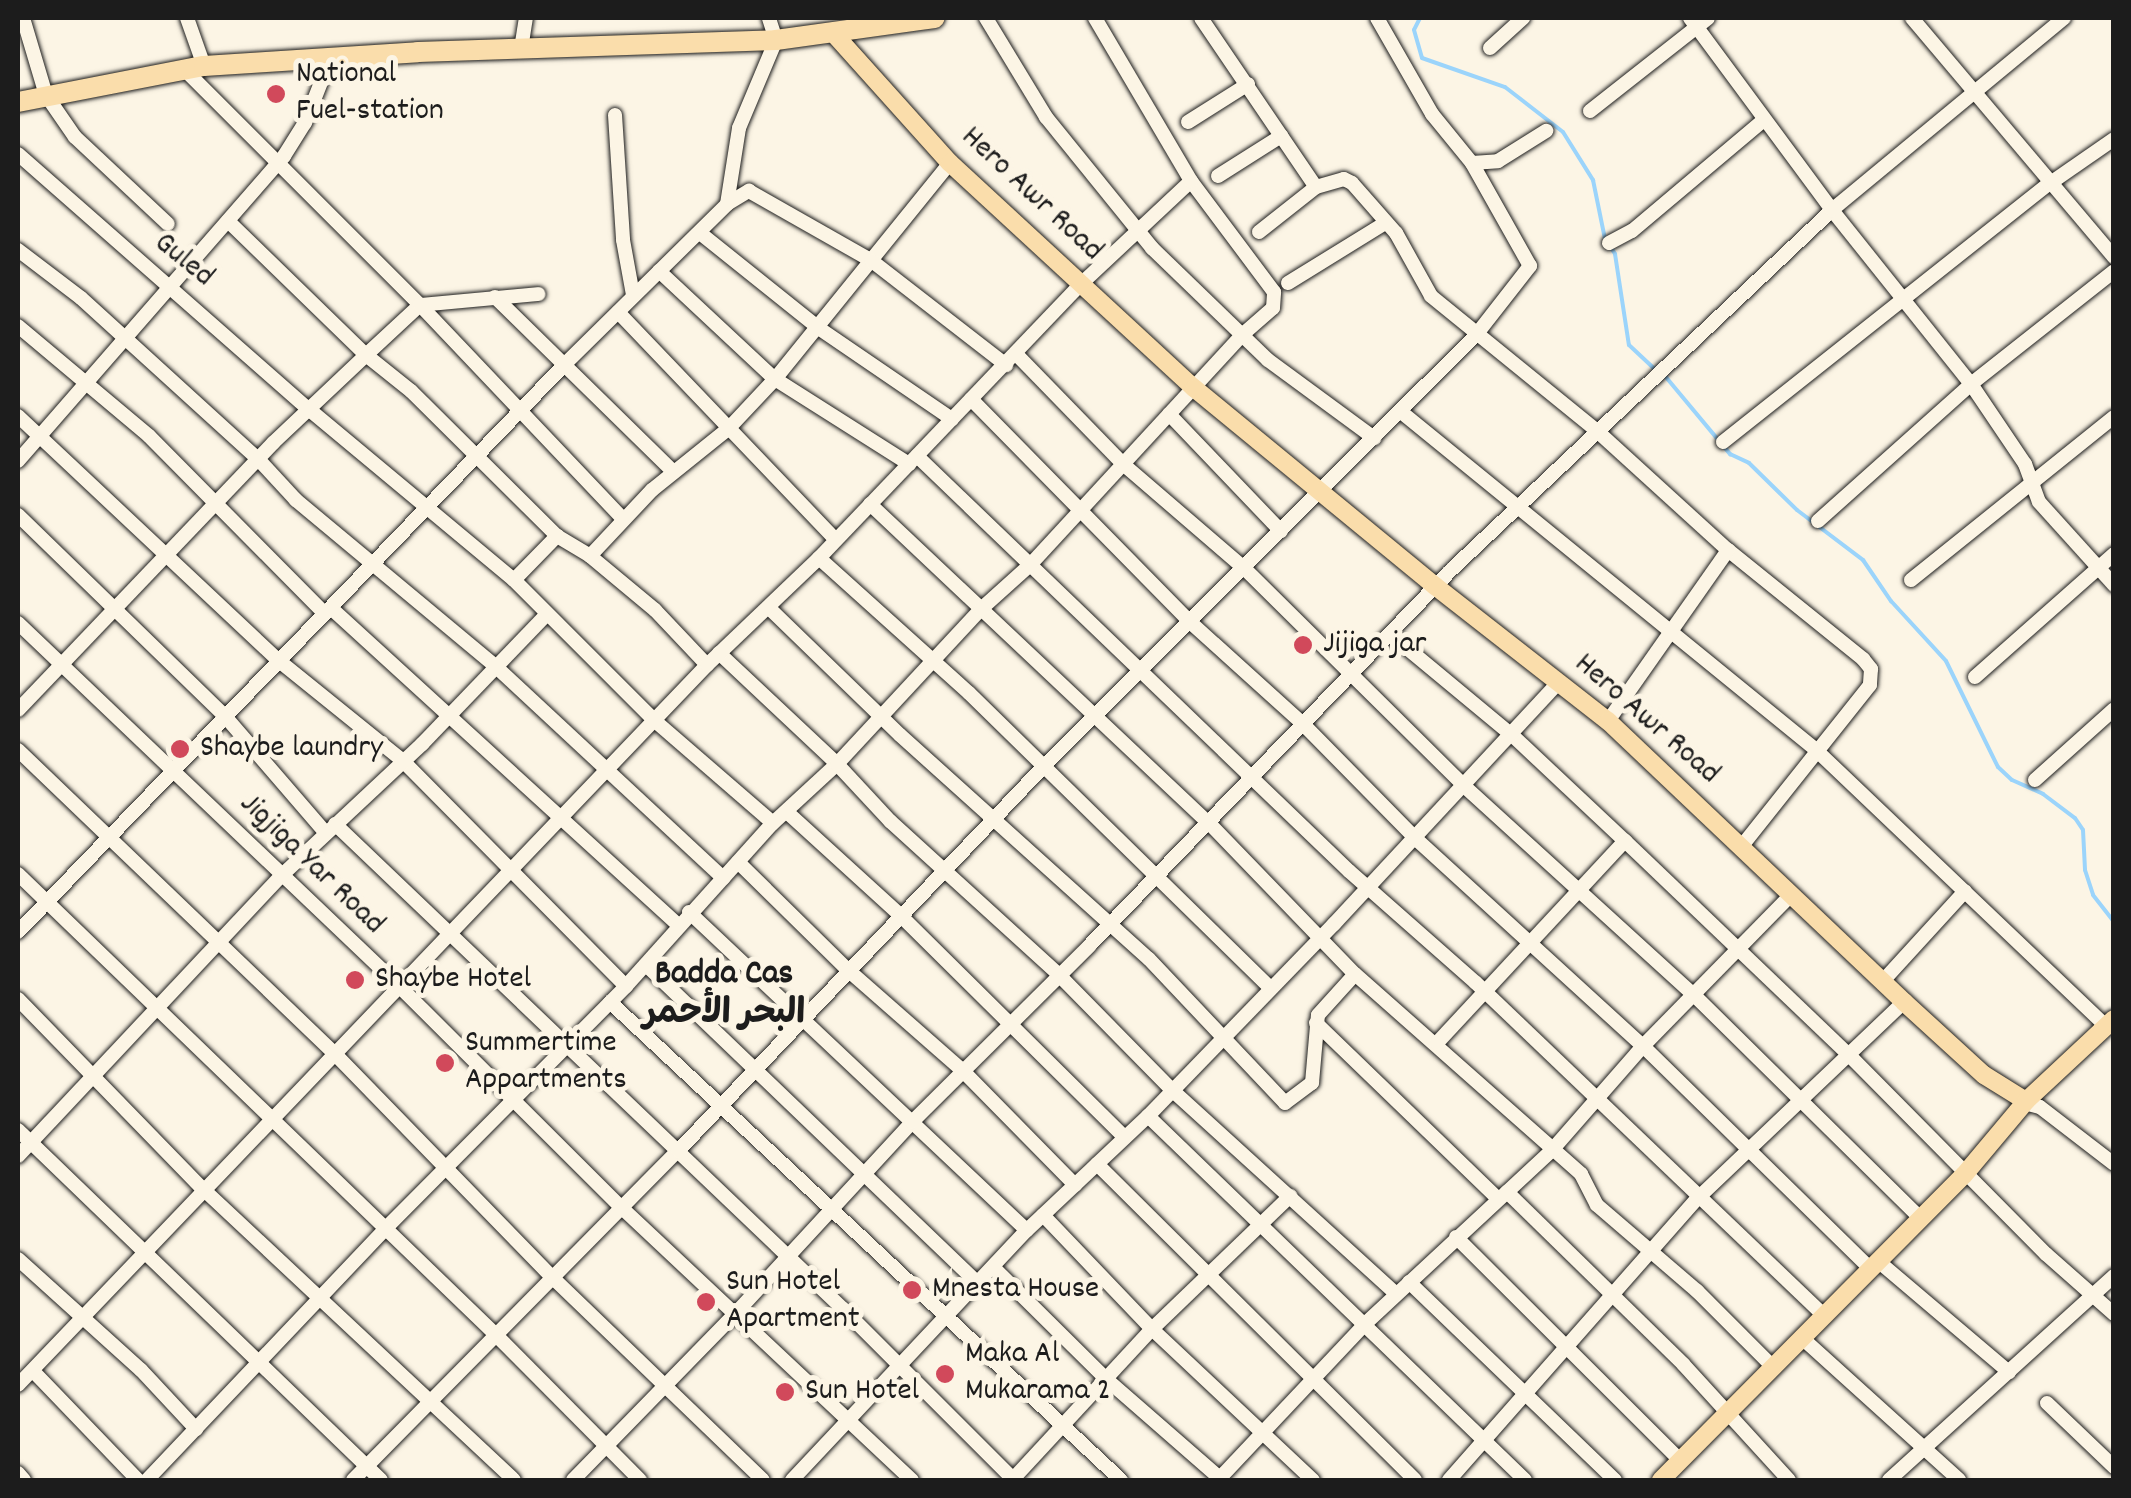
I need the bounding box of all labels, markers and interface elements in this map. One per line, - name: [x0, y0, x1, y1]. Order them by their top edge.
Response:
- place label: National Fuel-station: [296, 57, 444, 132]
- marker: National Fuel-station: [265, 83, 287, 105]
- street label: Hero Awr Road: [952, 119, 1110, 271]
- street label: Guled: [145, 225, 221, 297]
- place label: Jijiga jar: [1323, 626, 1426, 664]
- marker: Jijiga jar: [1292, 634, 1314, 656]
- street label: Hero Awr Road: [1565, 646, 1727, 794]
- place label: Shaybe laundry: [200, 730, 383, 768]
- marker: Shaybe laundry: [169, 738, 191, 760]
- street label: Jigjiga Yar Road: [230, 786, 392, 944]
- district label: Badda Cas البحر الأحمر: [643, 954, 805, 1036]
- place label: Shaybe Hotel: [375, 961, 531, 999]
- marker: Shaybe Hotel: [344, 969, 366, 991]
- place label: Summertime Appartments: [465, 1026, 627, 1101]
- marker: Summertime Appartments: [434, 1052, 456, 1074]
- place label: Sun Hotel Apartment: [726, 1265, 860, 1340]
- place label: Mnesta House: [932, 1271, 1099, 1309]
- marker: Mnesta House: [901, 1279, 923, 1301]
- marker: Sun Hotel Apartment: [695, 1291, 717, 1313]
- place label: Maka Al Mukarama 2: [965, 1337, 1111, 1412]
- marker: Maka Al Mukarama 2: [934, 1363, 956, 1385]
- place label: Sun Hotel: [805, 1373, 919, 1411]
- marker: Sun Hotel: [774, 1381, 796, 1403]

